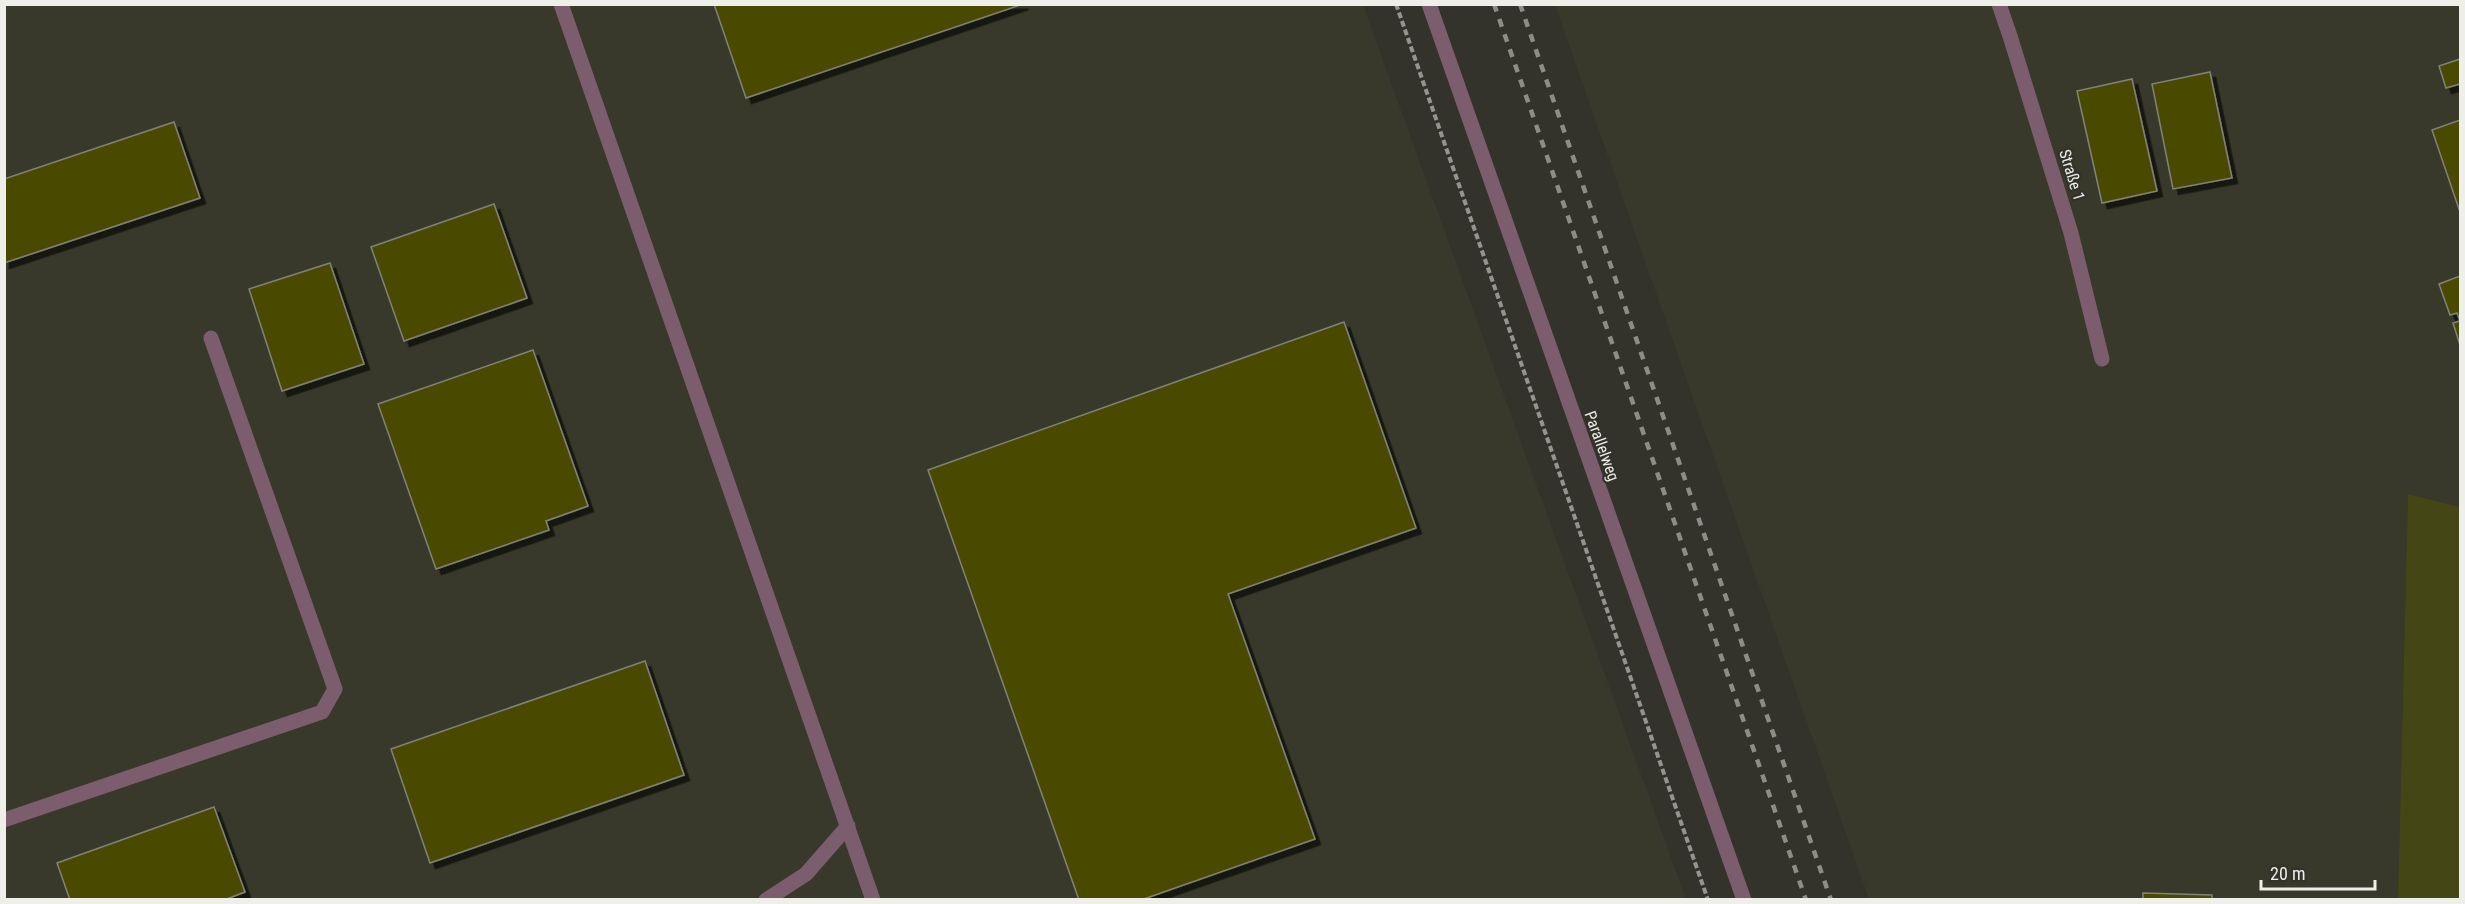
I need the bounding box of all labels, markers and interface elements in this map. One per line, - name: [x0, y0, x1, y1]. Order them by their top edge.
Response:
- street label: Straße 1: [2055, 147, 2089, 203]
- street label: Parallelweg: [1581, 408, 1623, 484]
- scale bar: [2261, 853, 2375, 891]
- text: 20 m: [2270, 863, 2305, 884]

